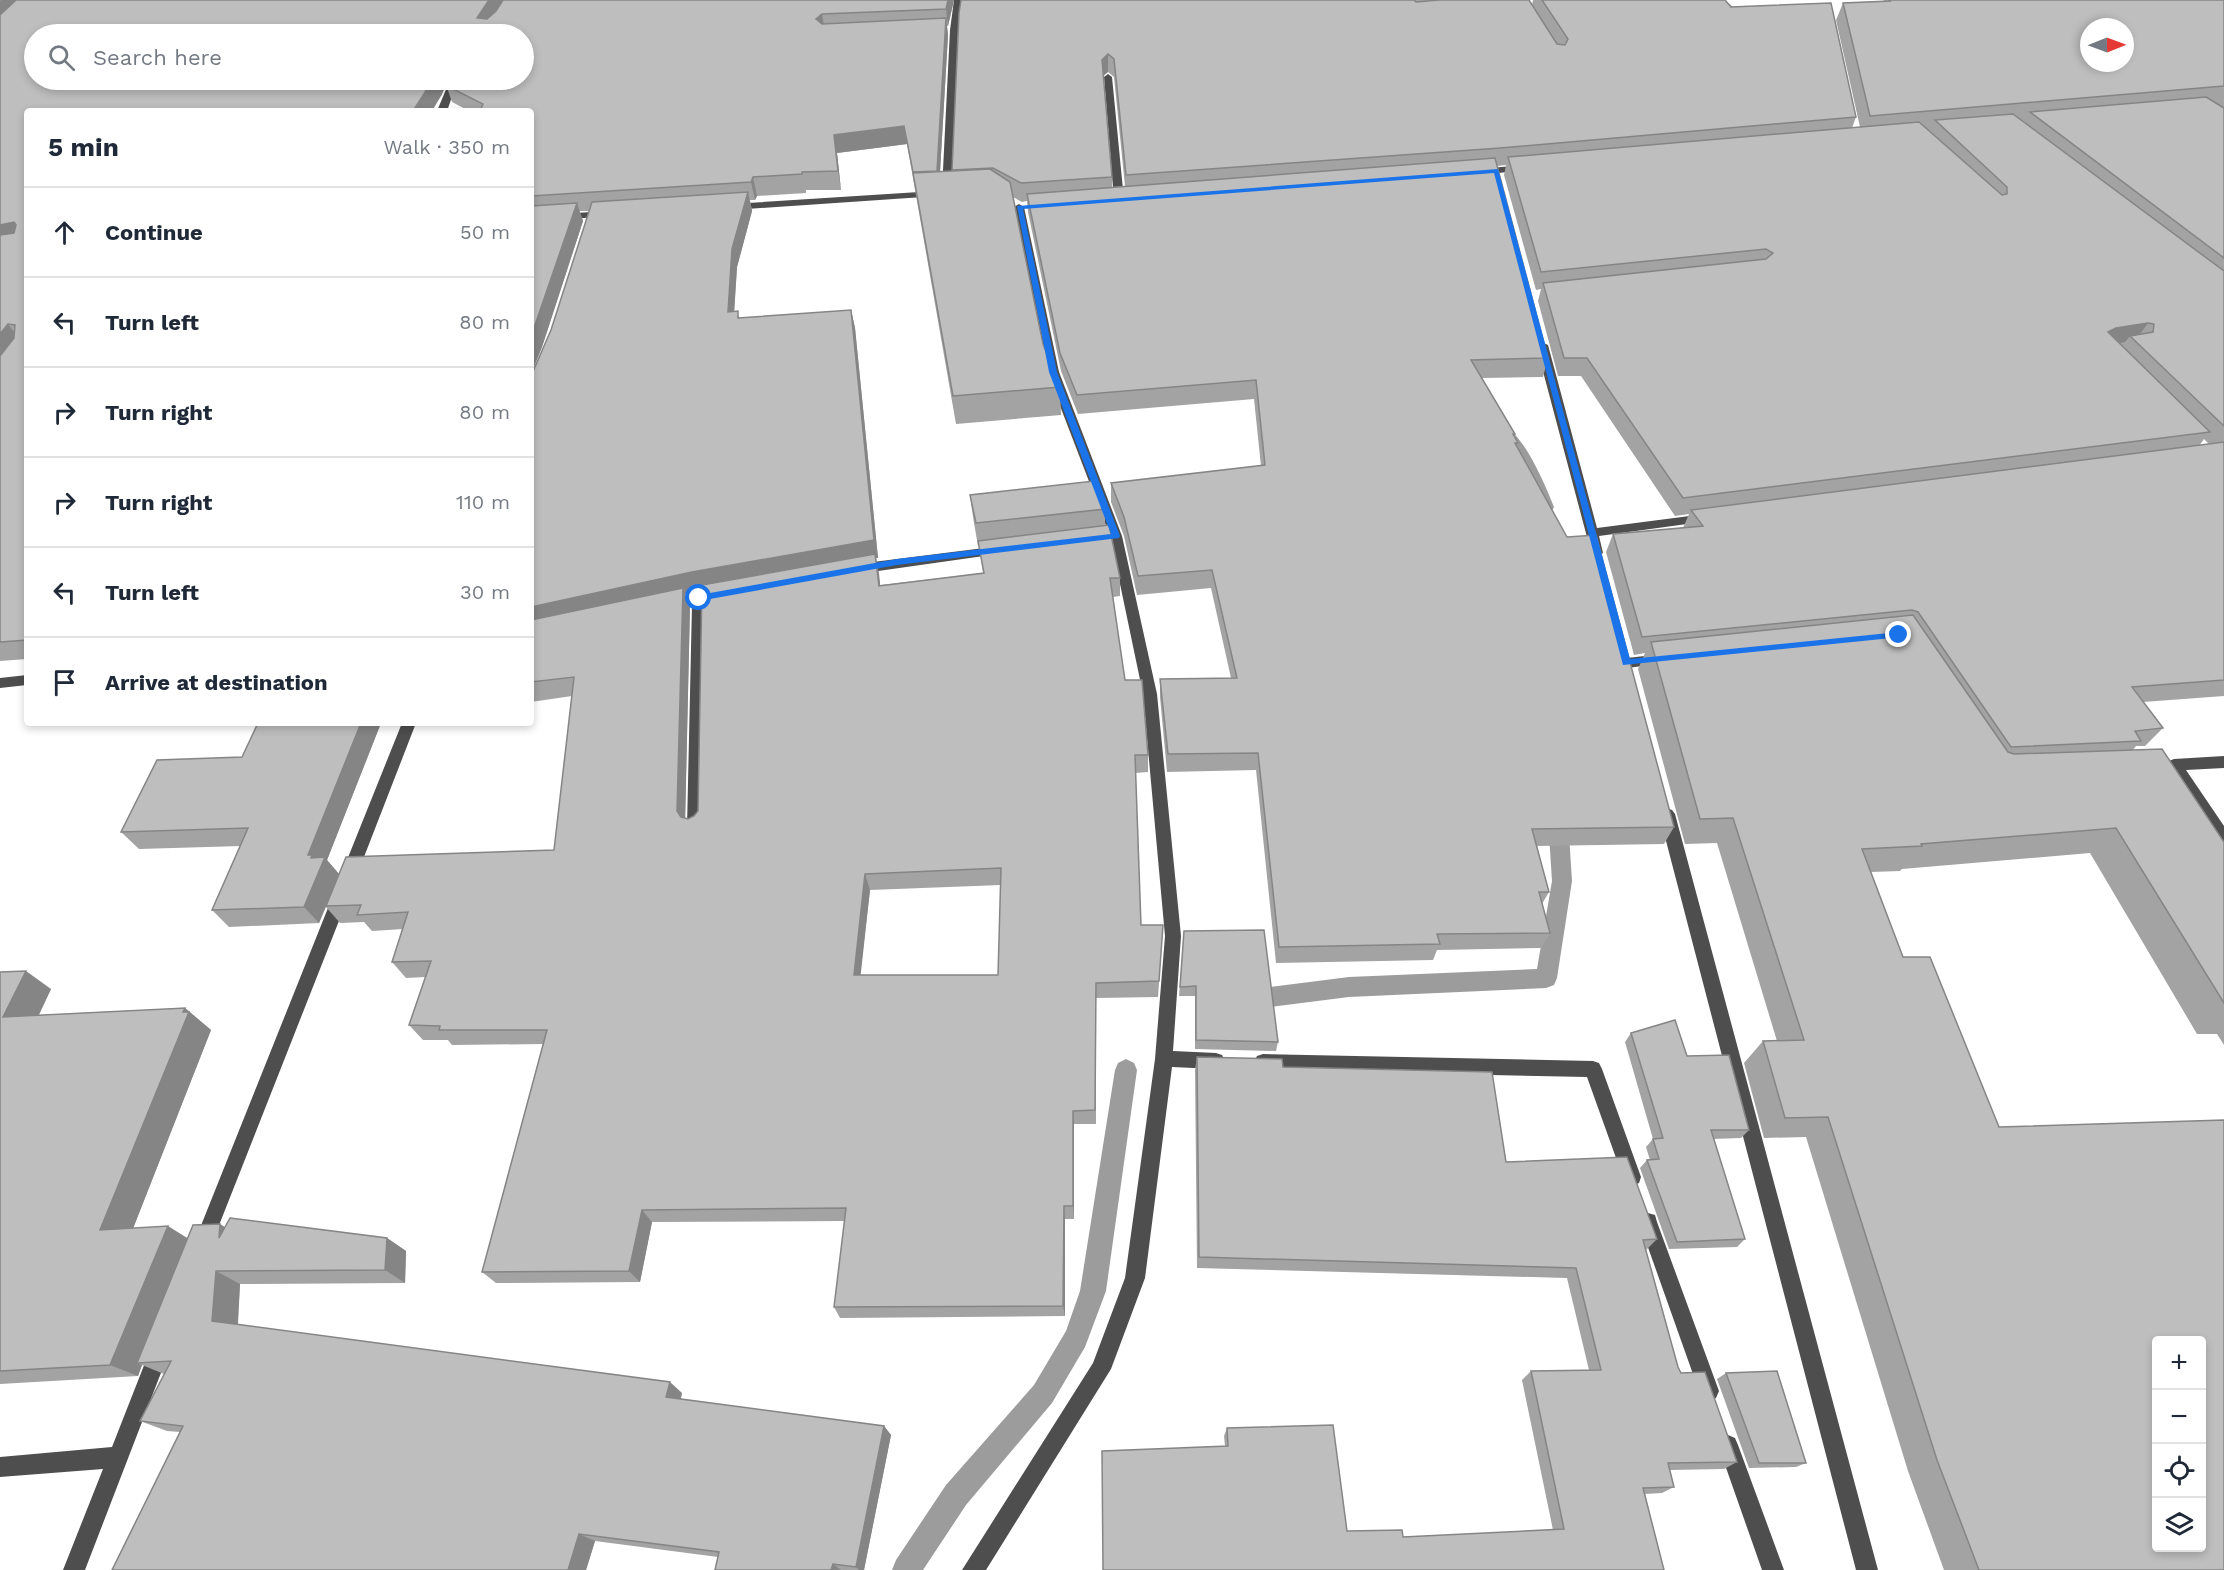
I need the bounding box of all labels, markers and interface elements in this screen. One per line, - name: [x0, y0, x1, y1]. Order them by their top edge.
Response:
- north arrow: [2080, 18, 2134, 72]
- search box: [24, 24, 534, 90]
- icon: search: [45, 41, 78, 74]
- text: Search here: [93, 45, 222, 70]
- text: 5 min: [48, 132, 119, 162]
- text: Walk · 350 m: [383, 135, 510, 159]
- icon: ahead: [48, 216, 81, 249]
- text: Continue: [105, 220, 203, 245]
- text: 50 m: [460, 220, 510, 244]
- icon: left: [48, 306, 81, 339]
- text: Turn left: [105, 310, 199, 335]
- text: 80 m: [459, 310, 510, 334]
- icon: right: [48, 396, 81, 429]
- text: Turn right: [105, 400, 212, 425]
- text: 80 m: [459, 400, 510, 424]
- icon: right: [48, 486, 81, 519]
- text: Turn right: [105, 490, 212, 515]
- text: 110 m: [456, 490, 510, 514]
- icon: left: [48, 576, 81, 609]
- text: Turn left: [105, 580, 199, 605]
- text: 30 m: [460, 580, 510, 604]
- route start: [685, 584, 711, 610]
- route end: [1885, 621, 1911, 647]
- icon: arrive: [48, 666, 81, 699]
- text: Arrive at destination: [105, 670, 328, 695]
- map controls: [2152, 1336, 2206, 1552]
- button: +: [2152, 1336, 2206, 1390]
- button: −: [2152, 1390, 2206, 1444]
- button: locate: [2152, 1444, 2206, 1498]
- button: layers: [2152, 1498, 2206, 1552]

